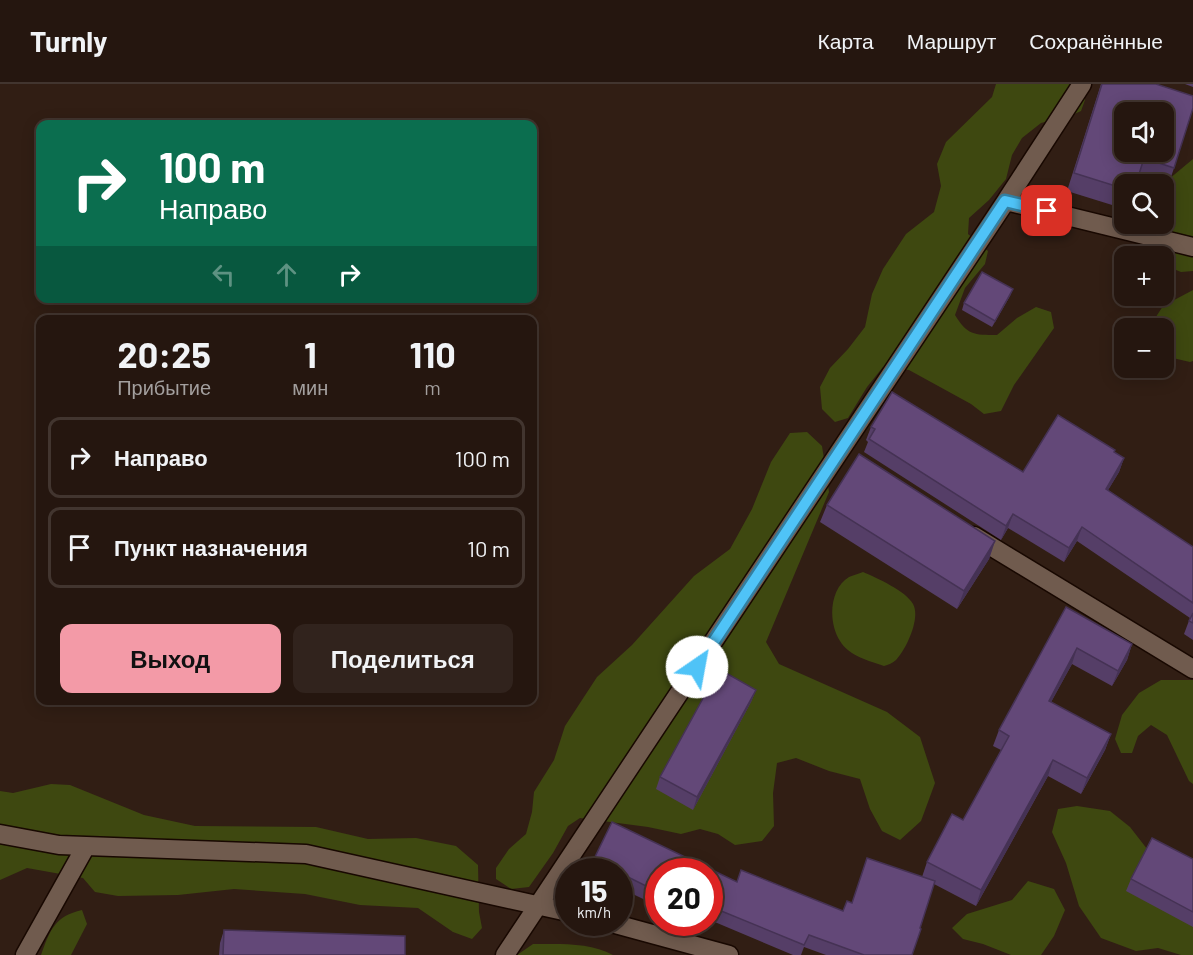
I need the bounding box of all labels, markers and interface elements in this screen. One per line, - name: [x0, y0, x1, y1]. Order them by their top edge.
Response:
- text: Turnly: [30, 24, 107, 58]
- text: Карта: [818, 28, 874, 53]
- text: Маршрут: [907, 28, 996, 53]
- text: Сохранённые: [1029, 28, 1163, 53]
- map controls: [1114, 102, 1174, 378]
- button: sound: [1114, 102, 1174, 162]
- text: 100 m: [159, 141, 265, 191]
- icon: right: [60, 144, 138, 222]
- button: search: [1114, 174, 1174, 234]
- pin: [1021, 185, 1072, 236]
- text: Направо: [159, 192, 267, 224]
- icon: arrive: [1030, 194, 1063, 227]
- button: +: [1114, 246, 1174, 306]
- icon: left: [207, 258, 240, 291]
- icon: ahead: [270, 258, 303, 291]
- icon: right: [333, 258, 366, 291]
- button: −: [1114, 318, 1174, 378]
- text: 20:25: [117, 332, 211, 375]
- text: 1: [304, 332, 317, 375]
- text: 110: [410, 332, 456, 375]
- text: Прибытие: [117, 375, 211, 399]
- text: мин: [292, 375, 328, 399]
- text: m: [424, 375, 441, 399]
- icon: right: [63, 441, 96, 474]
- text: Направо: [114, 444, 208, 470]
- text: 100 m: [455, 445, 510, 471]
- icon: arrive: [63, 531, 96, 564]
- text: Пункт назначения: [114, 534, 308, 560]
- text: 10 m: [467, 535, 510, 561]
- button: Выход: [60, 624, 281, 693]
- button: Поделиться: [293, 624, 513, 693]
- position arrow: [665, 635, 729, 699]
- speed limit sign: 20: [645, 858, 723, 936]
- text: 15: [581, 872, 607, 908]
- text: km/h: [577, 903, 611, 921]

